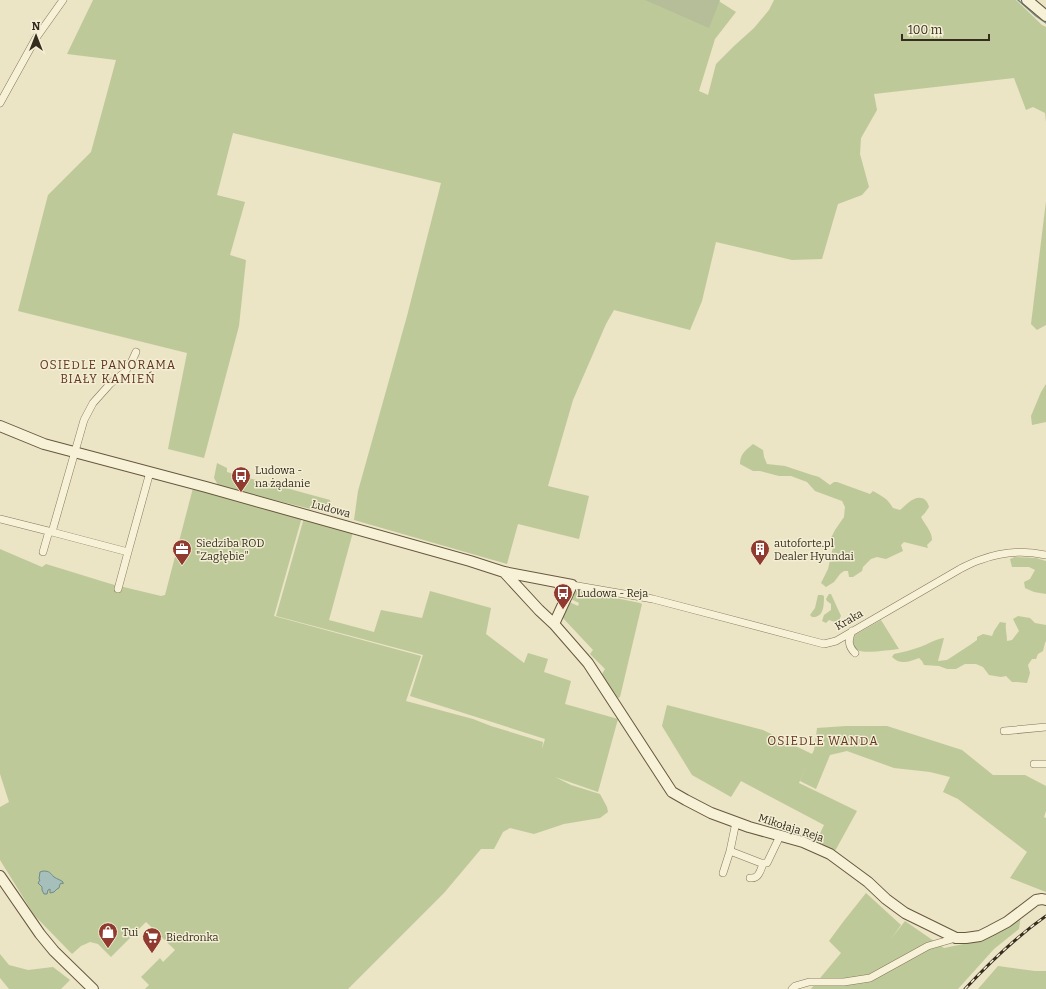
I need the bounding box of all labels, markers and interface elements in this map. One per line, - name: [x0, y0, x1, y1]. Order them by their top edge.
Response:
- north arrow: [16, 16, 56, 56]
- scale bar: [902, 16, 989, 42]
- text: N: [32, 20, 41, 33]
- text: 100 m: [908, 23, 943, 37]
- district label: OSIEDLE PANORAMA BIAŁY KAMIEŃ: [40, 358, 176, 386]
- place label: Ludowa - na żądanie: [255, 464, 310, 490]
- bus stop icon: Ludowa - na żądanie: [230, 465, 252, 493]
- street label: Ludowa: [310, 498, 352, 520]
- place label: Siedziba ROD "Zagłębie": [196, 537, 264, 563]
- place label: autoforte.pl Dealer Hyundai: [774, 537, 855, 563]
- office icon: Siedziba ROD "Zagłębie": [171, 538, 193, 566]
- building icon: autoforte.pl Dealer Hyundai: [749, 538, 771, 566]
- bus stop icon: Ludowa - Reja: [552, 582, 574, 610]
- place label: Ludowa - Reja: [577, 587, 648, 600]
- street label: Kraka: [833, 607, 865, 633]
- district label: OSIEDLE WANDA: [767, 734, 879, 748]
- street label: Mikołaja Reja: [757, 811, 825, 845]
- shop icon: Tui: [97, 921, 119, 949]
- place label: Tui: [122, 926, 139, 939]
- supermarket icon: Biedronka: [141, 926, 163, 954]
- place label: Biedronka: [166, 931, 219, 944]

